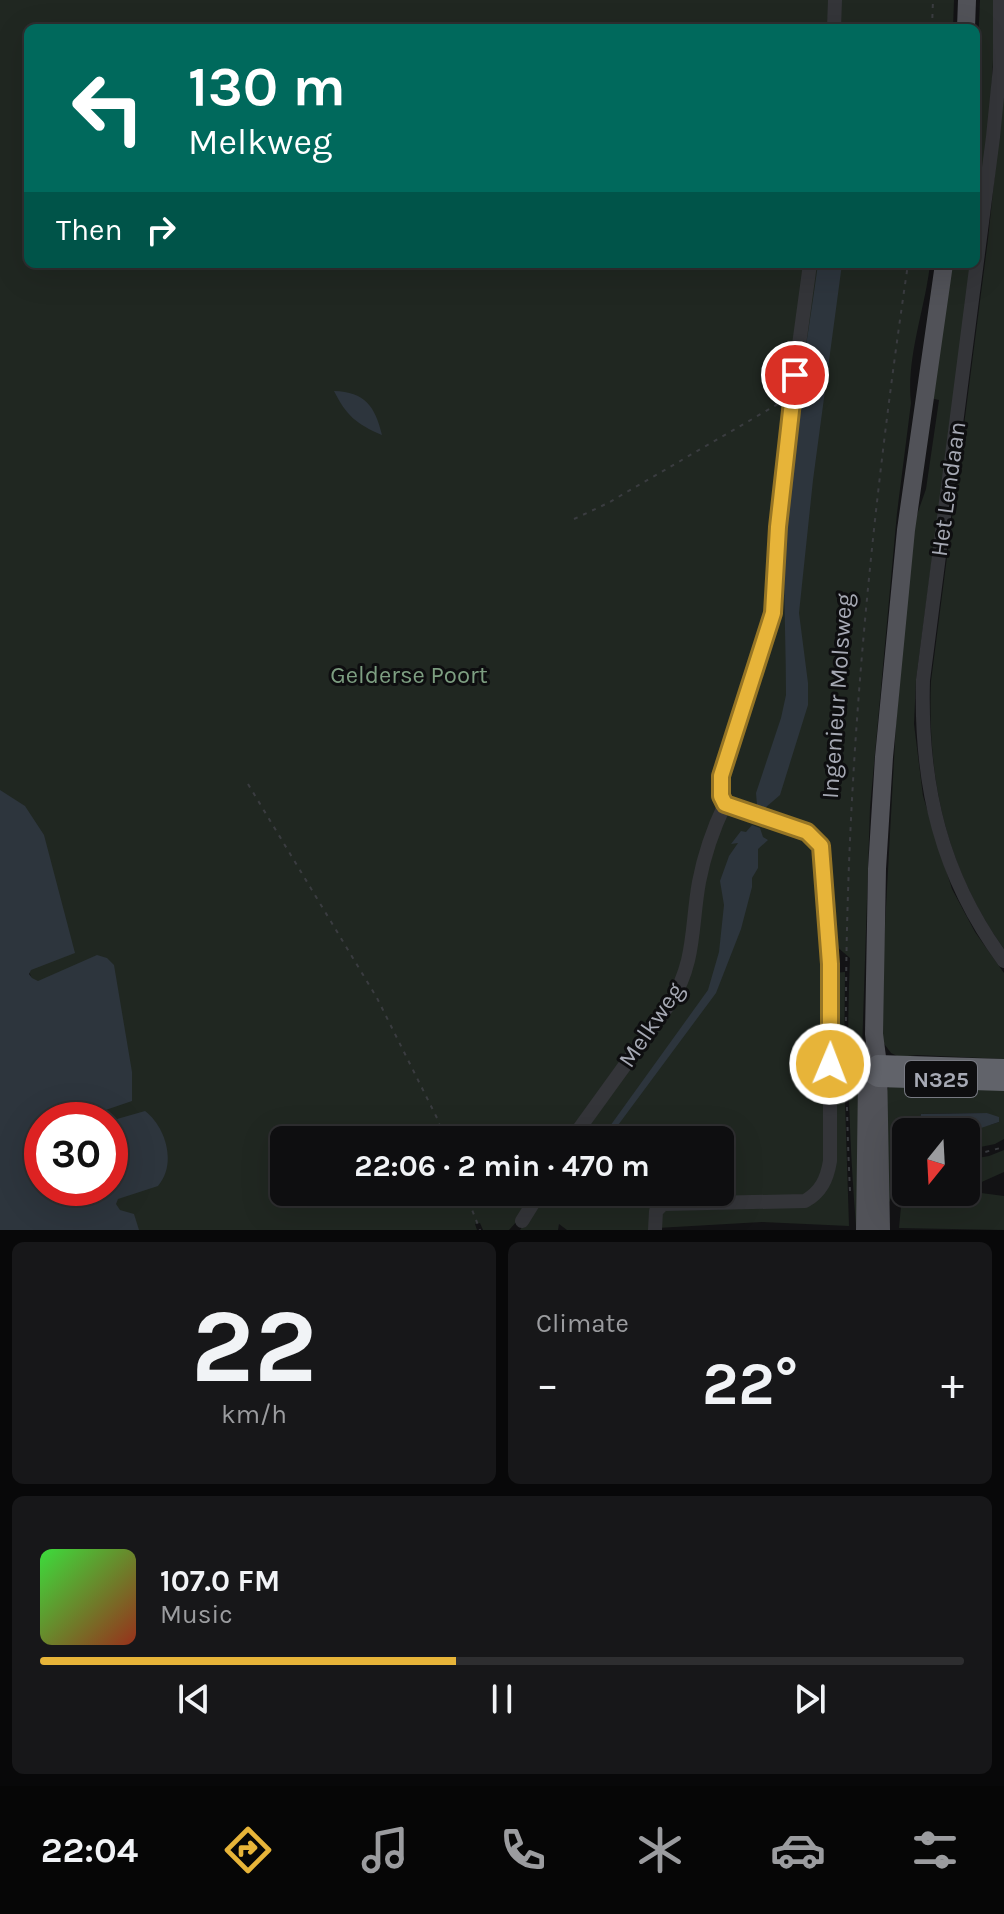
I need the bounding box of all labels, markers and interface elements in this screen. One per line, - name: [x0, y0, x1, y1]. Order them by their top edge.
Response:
- text: 130 m: [188, 54, 346, 119]
- icon: left: [56, 56, 160, 160]
- text: Melkweg: [188, 121, 332, 163]
- icon: right: [139, 208, 183, 252]
- text: Then: [56, 212, 123, 248]
- pin: [761, 341, 829, 409]
- icon: arrive: [773, 353, 817, 397]
- street label: Het Lendaan: [925, 420, 971, 558]
- street label: Ingenieur Molsweg: [816, 592, 858, 800]
- park label: Gelderse Poort: [330, 661, 488, 689]
- street label: Melkweg: [613, 977, 690, 1073]
- position arrow: [788, 1022, 872, 1106]
- road number: N325: [905, 1061, 977, 1097]
- speed limit sign: 30: [24, 1102, 128, 1206]
- north arrow: [892, 1118, 980, 1206]
- map controls: [892, 1118, 980, 1206]
- text: 22:06 · 2 min · 470 m: [354, 1148, 650, 1184]
- text: 22: [191, 1286, 317, 1407]
- text: Climate: [536, 1308, 629, 1339]
- text: 22°: [702, 1349, 798, 1419]
- text: −: [536, 1359, 559, 1410]
- text: +: [941, 1359, 964, 1410]
- text: km/h: [221, 1399, 287, 1430]
- text: 107.0 FM: [160, 1563, 280, 1599]
- text: Music: [160, 1599, 233, 1630]
- icon: previous: [172, 1677, 216, 1721]
- icon: pause: [480, 1677, 524, 1721]
- icon: next: [788, 1677, 832, 1721]
- icon: directions: [220, 1822, 276, 1878]
- icon: music: [357, 1822, 413, 1878]
- icon: phone: [495, 1822, 551, 1878]
- icon: climate: [632, 1822, 688, 1878]
- icon: car: [770, 1822, 826, 1878]
- icon: filters: [907, 1822, 963, 1878]
- text: 22:04: [41, 1829, 138, 1871]

